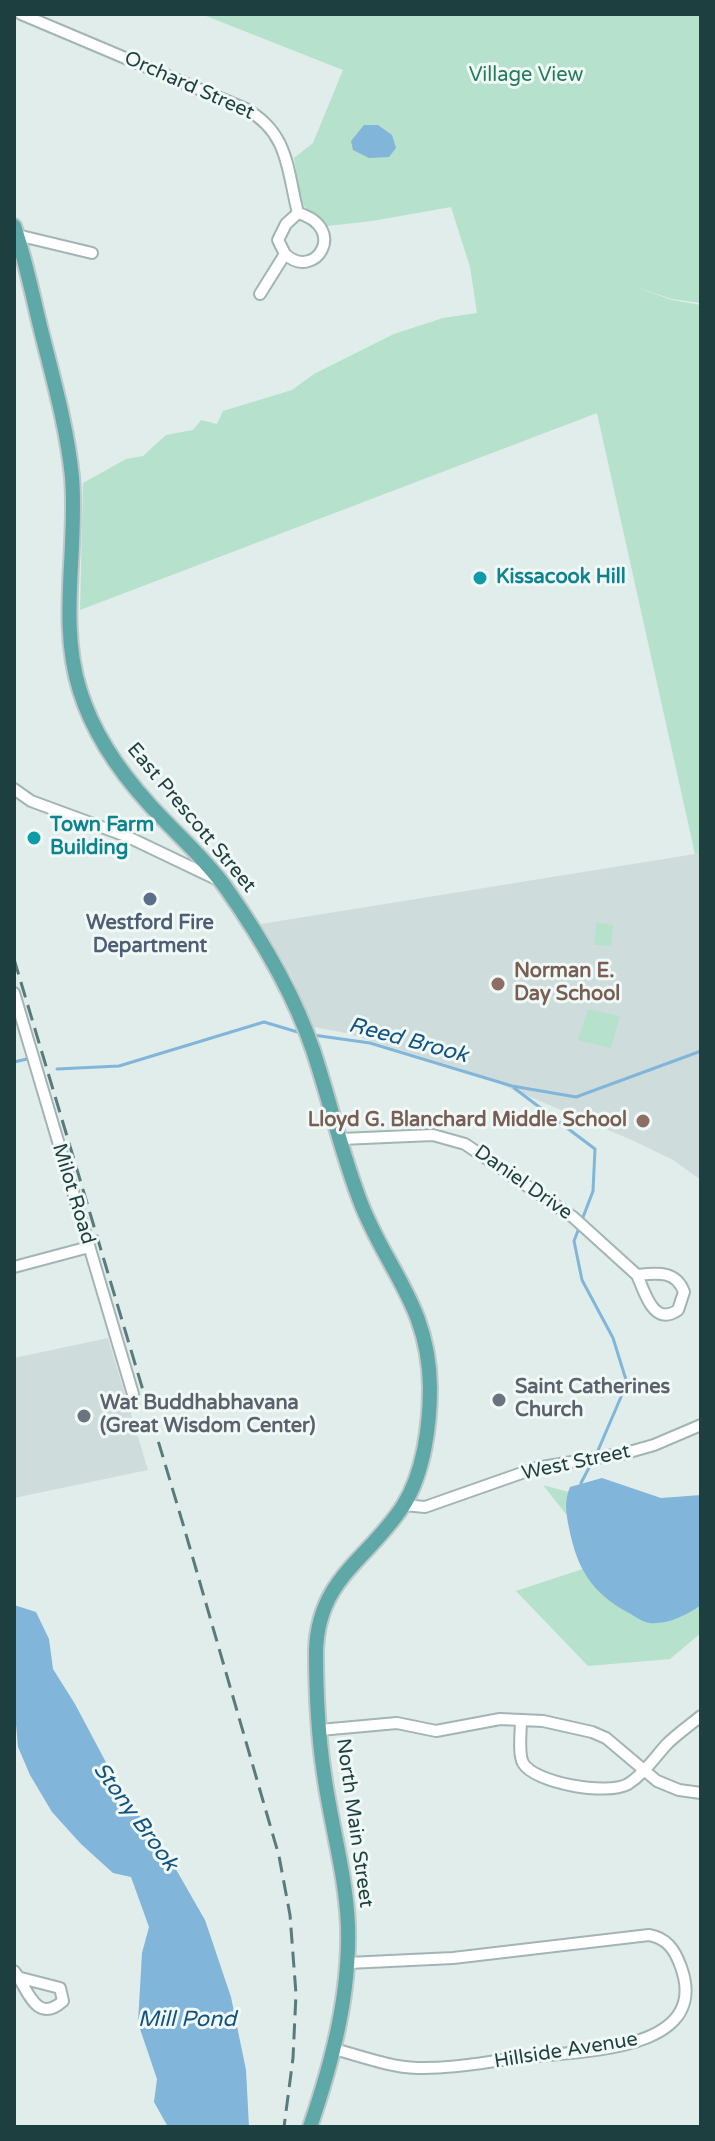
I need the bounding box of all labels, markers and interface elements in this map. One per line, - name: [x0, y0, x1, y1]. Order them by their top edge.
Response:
- street label: Orchard Street: [120, 47, 258, 125]
- park label: Village View: [469, 64, 583, 88]
- place label: Kissacook Hill: [496, 566, 626, 590]
- marker: Kissacook Hill: [471, 569, 489, 587]
- street label: East Prescott Street: [121, 738, 261, 898]
- place label: Town Farm Building: [50, 814, 154, 861]
- marker: Town Farm Building: [25, 829, 43, 847]
- marker: Westford Fire Department: [141, 890, 159, 908]
- place label: Westford Fire Department: [86, 912, 214, 959]
- place label: Norman E. Day School: [514, 960, 620, 1007]
- marker: Norman E. Day School: [489, 975, 507, 993]
- water label: Reed Brook: [346, 1012, 470, 1070]
- place label: Lloyd G. Blanchard Middle School: [308, 1109, 627, 1133]
- marker: Lloyd G. Blanchard Middle School: [634, 1112, 652, 1130]
- street label: Daniel Drive: [469, 1140, 577, 1226]
- street label: Milot Road: [46, 1141, 100, 1247]
- place label: Saint Catherines Church: [515, 1376, 670, 1423]
- marker: Saint Catherines Church: [490, 1391, 508, 1409]
- place label: Wat Buddhabhavana (Great Wisdom Center): [100, 1392, 316, 1439]
- marker: Wat Buddhabhavana (Great Wisdom Center): [75, 1407, 93, 1425]
- street label: West Street: [520, 1440, 632, 1486]
- street label: North Main Street: [330, 1737, 378, 1909]
- water label: Stony Brook: [87, 1758, 183, 1876]
- water label: Mill Pond: [138, 2007, 236, 2033]
- street label: Hillside Avenue: [492, 2028, 640, 2074]

